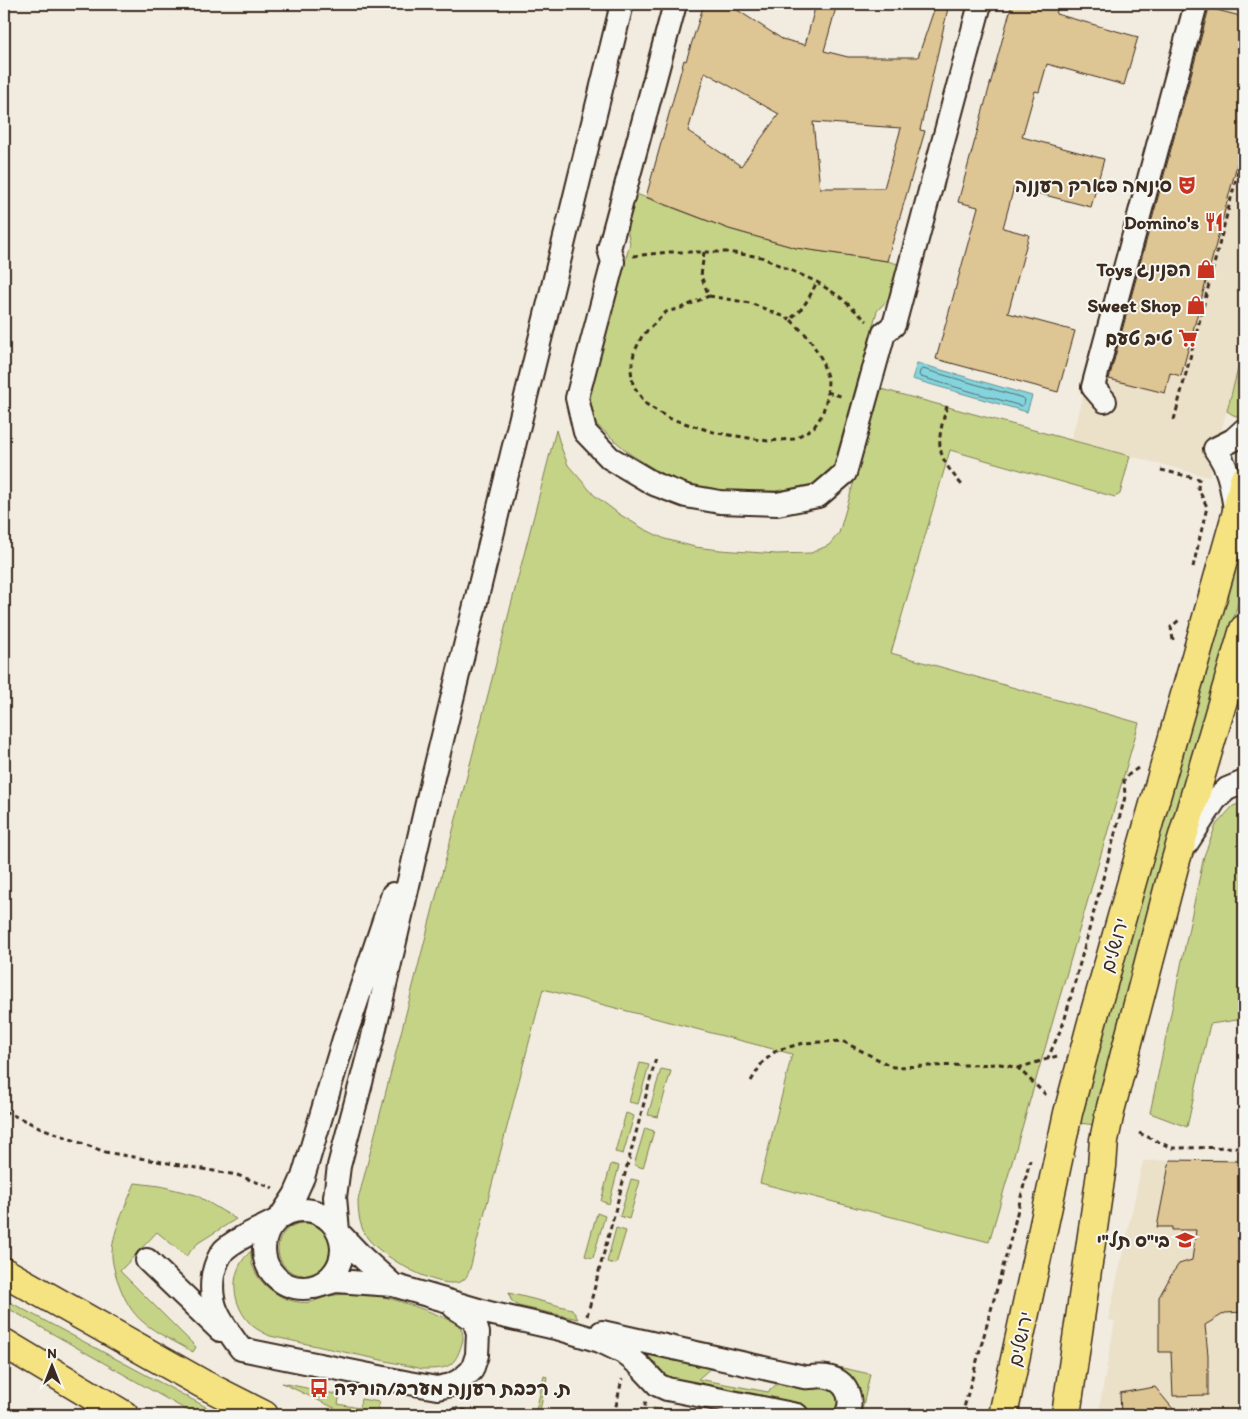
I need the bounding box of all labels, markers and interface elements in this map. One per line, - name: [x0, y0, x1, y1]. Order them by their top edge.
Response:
- place label: סינמה פארק רעננה: [1015, 174, 1172, 197]
- theatre icon: סינמה פארק רעננה: [1176, 174, 1198, 196]
- place label: Domino's: [1124, 211, 1199, 234]
- restaurant icon: Domino's: [1203, 211, 1225, 233]
- place label: Toys הפנינג: [1096, 258, 1191, 281]
- shop icon: Toys הפנינג: [1195, 258, 1217, 280]
- place label: Sweet Shop: [1087, 294, 1181, 317]
- shop icon: Sweet Shop: [1185, 294, 1207, 316]
- place label: טיב טעם: [1105, 327, 1173, 350]
- supermarket icon: טיב טעם: [1177, 327, 1199, 349]
- street label: ירושלים: [1096, 915, 1133, 975]
- place label: בי"ס תל"י: [1097, 1229, 1170, 1252]
- school or university icon: בי"ס תל"י: [1174, 1229, 1196, 1251]
- street label: ירושלים: [1003, 1309, 1038, 1369]
- north arrow: [28, 1342, 78, 1392]
- text: N: [47, 1345, 57, 1362]
- bus stop icon: ת. רכבת רעננה מערב/הורדה: [308, 1377, 330, 1399]
- place label: ת. רכבת רעננה מערב/הורדה: [334, 1377, 571, 1400]

